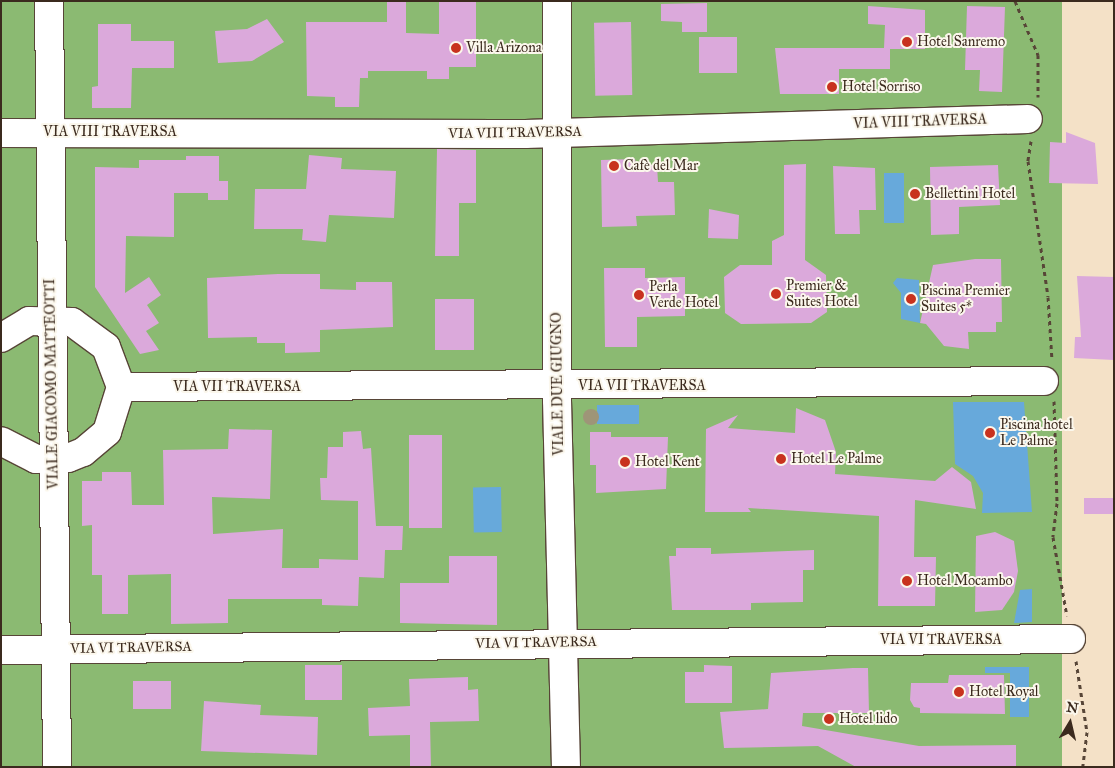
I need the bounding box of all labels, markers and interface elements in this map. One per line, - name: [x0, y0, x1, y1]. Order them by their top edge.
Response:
- place label: Hotel Sanremo: [917, 34, 1005, 50]
- marker: Hotel Sanremo: [901, 36, 913, 48]
- place label: Villa Arizona: [466, 40, 542, 56]
- marker: Villa Arizona: [450, 42, 462, 54]
- place label: Hotel Sorriso: [842, 79, 920, 95]
- marker: Hotel Sorriso: [826, 81, 838, 93]
- street label: VIA VIII TRAVERSA: [853, 111, 987, 133]
- street label: VIA VIII TRAVERSA: [448, 123, 582, 143]
- street label: VIA VIII TRAVERSA: [43, 124, 177, 140]
- place label: Cafè del Mar: [624, 158, 698, 174]
- marker: Cafè del Mar: [608, 160, 620, 172]
- place label: Bellettini Hotel: [925, 186, 1015, 202]
- marker: Bellettini Hotel: [909, 188, 921, 200]
- street label: VIALE GIACOMO MATTEOTTI: [42, 278, 62, 490]
- place label: Premier & Suites Hotel: [786, 278, 858, 310]
- place label: Perla Verde Hotel: [649, 279, 718, 312]
- place label: Piscina Premier Suites 5*: [921, 283, 1010, 316]
- marker: Premier & Suites Hotel: [770, 288, 782, 300]
- marker: Perla Verde Hotel: [633, 289, 645, 301]
- marker: Piscina Premier Suites 5*: [905, 293, 917, 305]
- street label: VIALE DUE GIUGNO: [548, 312, 568, 456]
- street label: VIA VII TRAVERSA: [578, 378, 706, 394]
- street label: VIA VII TRAVERSA: [173, 379, 301, 395]
- place label: Piscina hotel Le Palme: [1000, 417, 1073, 450]
- marker: Piscina hotel Le Palme: [984, 427, 996, 439]
- place label: Hotel Le Palme: [791, 451, 882, 467]
- marker: Hotel Le Palme: [775, 453, 787, 465]
- place label: Hotel Kent: [635, 454, 700, 470]
- marker: Hotel Kent: [619, 456, 631, 468]
- place label: Hotel Mocambo: [917, 573, 1013, 589]
- marker: Hotel Mocambo: [901, 575, 913, 587]
- street label: VIA VI TRAVERSA: [880, 632, 1002, 648]
- street label: VIA VI TRAVERSA: [475, 634, 597, 652]
- street label: VIA VI TRAVERSA: [70, 639, 192, 657]
- place label: Hotel Royal: [969, 684, 1039, 700]
- marker: Hotel Royal: [953, 686, 965, 698]
- north arrow: [1045, 698, 1095, 748]
- text: N: [1065, 698, 1080, 717]
- place label: Hotel lido: [839, 711, 897, 727]
- marker: Hotel lido: [823, 713, 835, 725]

